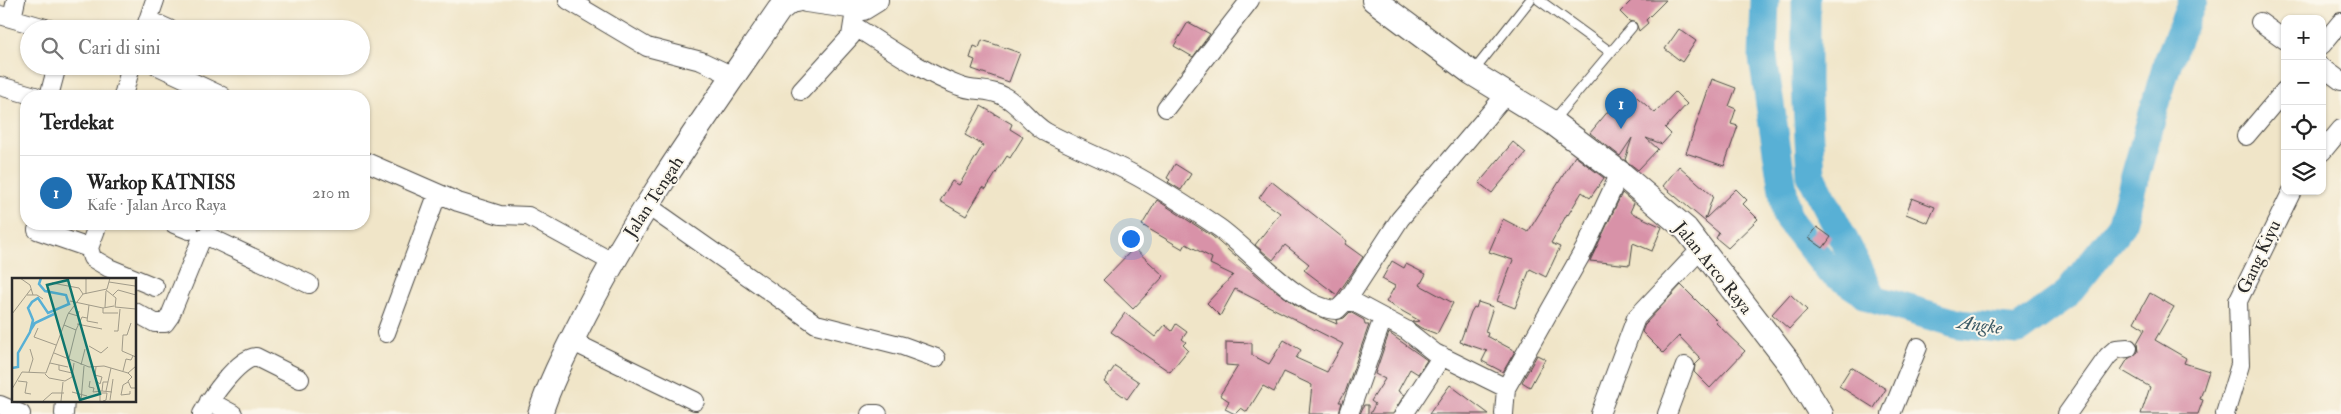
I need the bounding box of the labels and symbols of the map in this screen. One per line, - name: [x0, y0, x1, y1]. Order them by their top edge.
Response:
- pin: 1: [1605, 88, 1637, 129]
- street label: Jalan Tengah: [618, 151, 689, 243]
- street label: Jalan Arco Raya: [1668, 216, 1758, 319]
- street label: Gang Kiyu: [2232, 216, 2286, 298]
- your location: [1118, 226, 1144, 252]
- inset map: [12, 278, 136, 402]
- water label: Angke: [1954, 310, 2004, 340]

